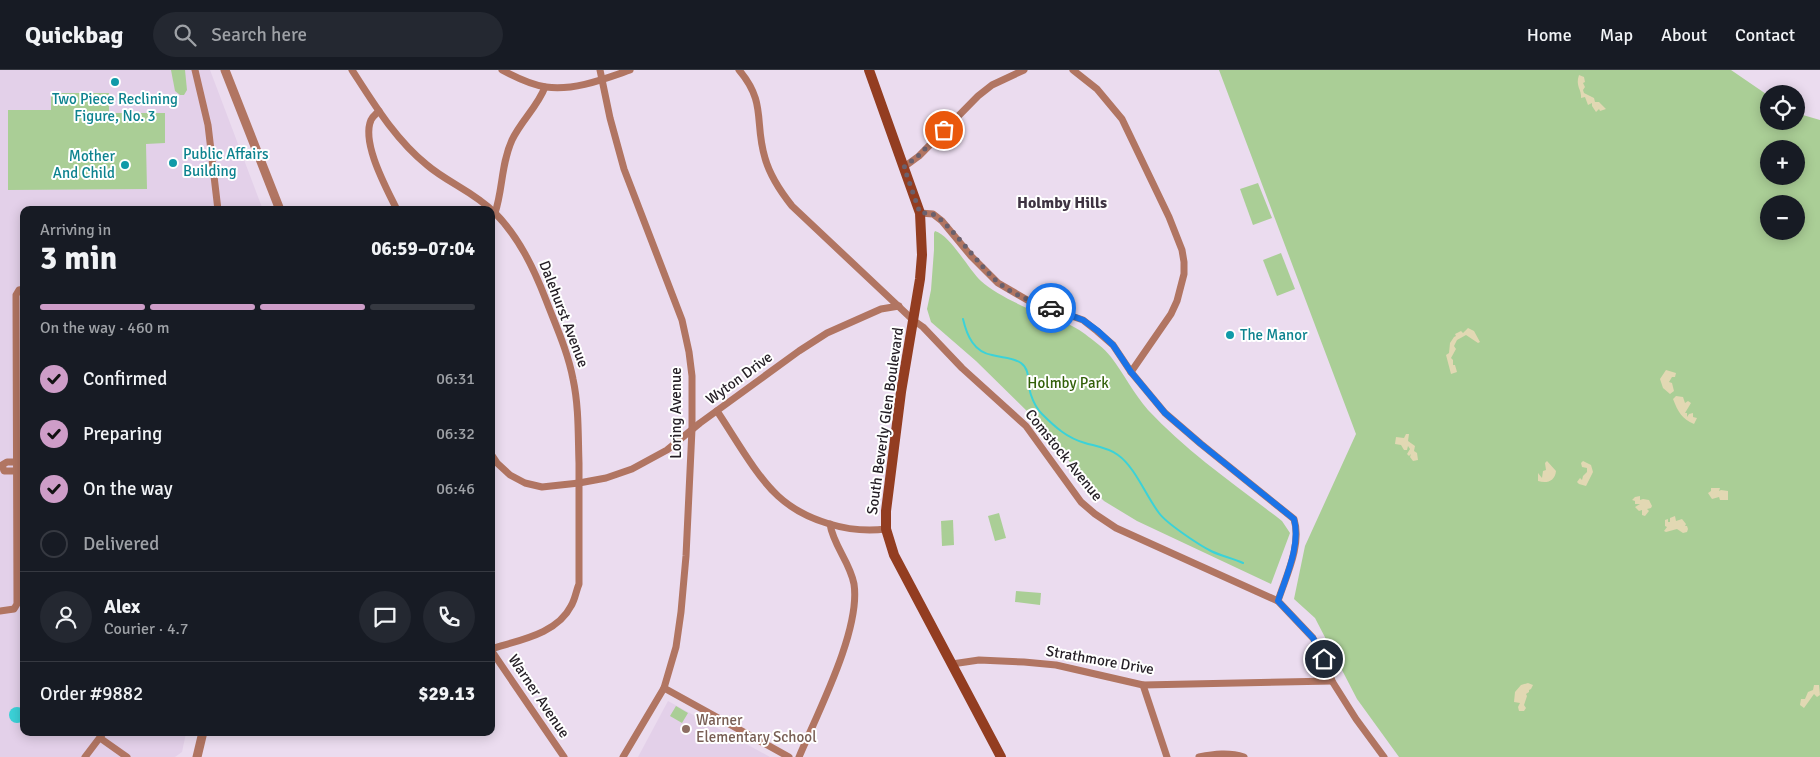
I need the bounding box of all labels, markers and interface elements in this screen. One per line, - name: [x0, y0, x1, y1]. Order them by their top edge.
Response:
- search box: [153, 12, 503, 57]
- text: Quickbag: [25, 20, 123, 50]
- icon: search: [171, 21, 199, 49]
- text: Search here: [211, 23, 307, 47]
- text: Home: [1527, 24, 1572, 46]
- text: Map: [1600, 24, 1633, 46]
- text: About: [1661, 24, 1707, 46]
- text: Contact: [1735, 24, 1795, 46]
- marker: Two Piece Reclining Figure, No. 3: [109, 76, 121, 88]
- map controls: [1760, 85, 1805, 240]
- button: locate: [1760, 85, 1805, 130]
- place label: Two Piece Reclining Figure, No. 3: [52, 90, 178, 125]
- pin: [923, 109, 965, 151]
- icon: bag: [930, 116, 958, 144]
- button: +: [1760, 140, 1805, 185]
- place label: Public Affairs Building: [183, 145, 269, 180]
- place label: Mother And Child: [53, 147, 115, 182]
- marker: Public Affairs Building: [167, 157, 179, 169]
- marker: Mother And Child: [119, 159, 131, 171]
- district label: Holmby Hills: [1017, 193, 1107, 213]
- button: −: [1760, 195, 1805, 240]
- text: Arriving in: [40, 220, 111, 240]
- text: 06:59–07:04: [371, 237, 475, 261]
- text: 3 min: [40, 239, 117, 278]
- street label: Dalehurst Avenue: [535, 258, 593, 370]
- courier: [1026, 283, 1076, 333]
- icon: car: [1037, 294, 1065, 322]
- text: On the way · 460 m: [40, 318, 170, 338]
- street label: South Beverly Glen Boulevard: [863, 326, 907, 516]
- place label: The Manor: [1240, 326, 1308, 344]
- marker: The Manor: [1224, 329, 1236, 341]
- street label: Wyton Drive: [702, 348, 776, 408]
- icon: check: [40, 365, 68, 393]
- text: Confirmed: [83, 367, 167, 391]
- street label: Loring Avenue: [667, 367, 685, 459]
- text: 06:31: [436, 369, 475, 389]
- park label: Holmby Park: [1027, 374, 1109, 392]
- street label: Comstock Avenue: [1021, 405, 1107, 505]
- icon: check: [40, 420, 68, 448]
- text: Preparing: [83, 422, 162, 446]
- text: 06:32: [436, 424, 475, 444]
- icon: check: [40, 475, 68, 503]
- text: On the way: [83, 477, 173, 501]
- text: 06:46: [436, 479, 475, 499]
- text: Delivered: [83, 532, 159, 556]
- button: person: [40, 591, 92, 643]
- button: chat: [359, 591, 411, 643]
- button: phone: [423, 591, 475, 643]
- text: Alex: [104, 595, 140, 619]
- text: Courier · 4.7: [104, 619, 188, 639]
- pin: [1303, 638, 1345, 680]
- street label: Strathmore Drive: [1045, 642, 1155, 678]
- icon: home: [1310, 645, 1338, 673]
- street label: Warner Avenue: [504, 651, 574, 741]
- text: Order #9882: [40, 682, 143, 706]
- text: $29.13: [418, 682, 475, 706]
- place label: Warner Elementary School: [696, 711, 817, 746]
- marker: Warner Elementary School: [680, 723, 692, 735]

